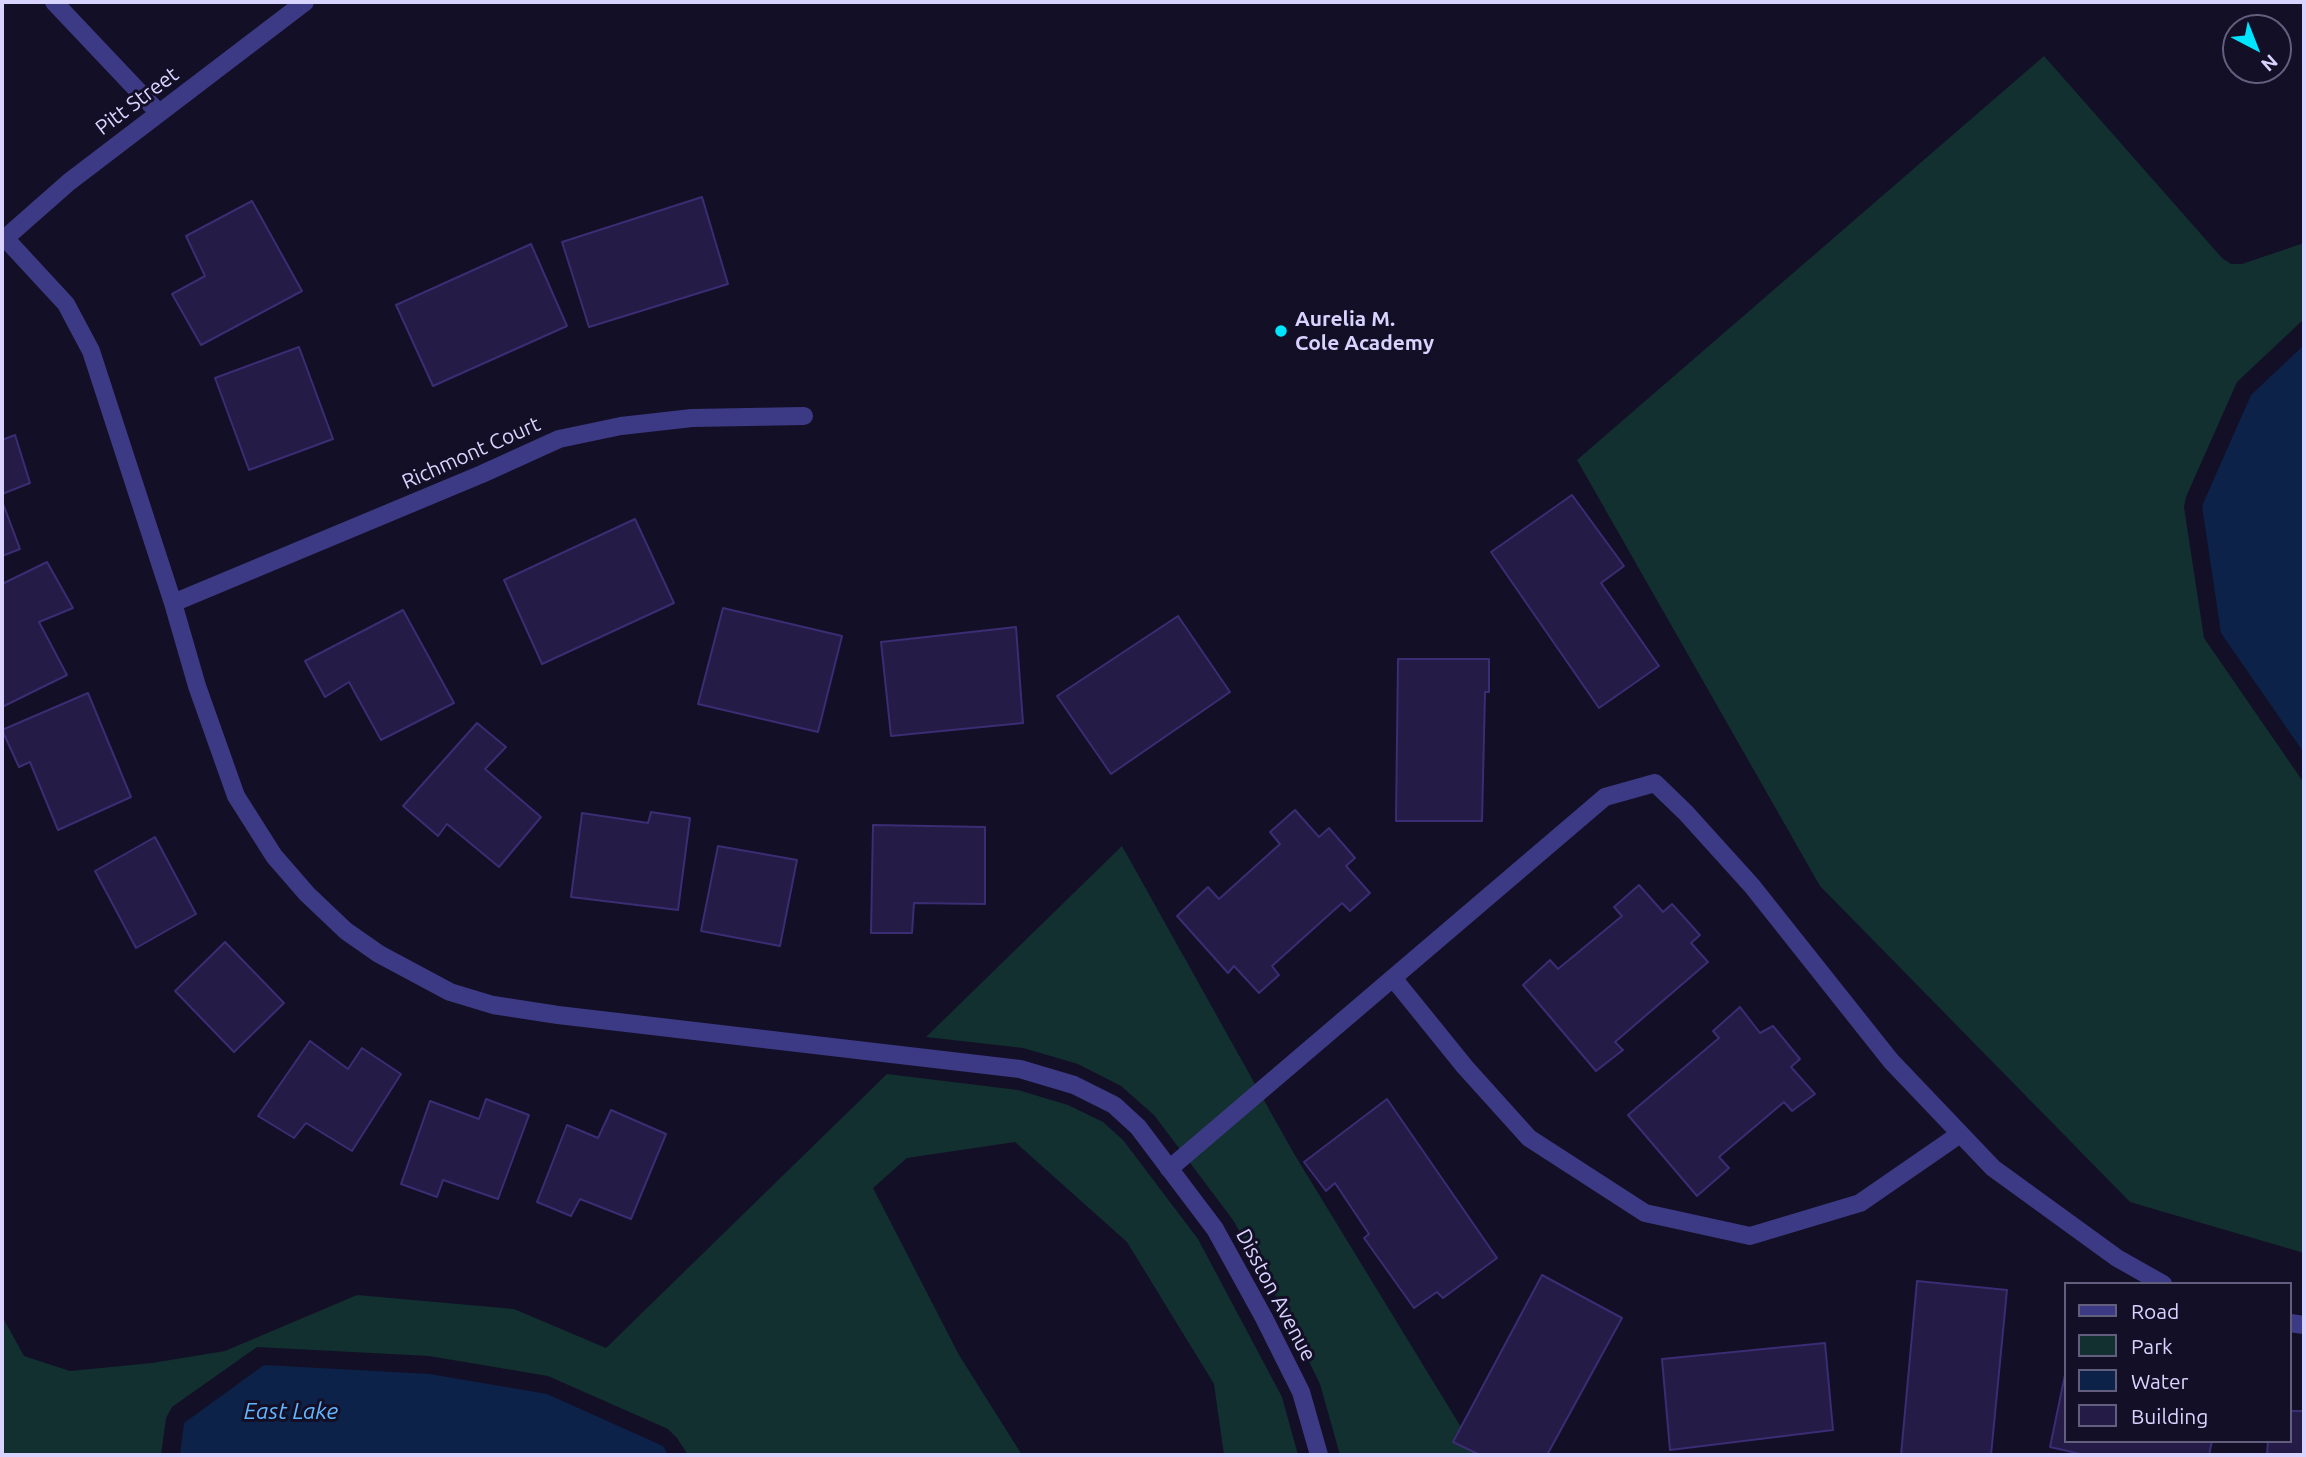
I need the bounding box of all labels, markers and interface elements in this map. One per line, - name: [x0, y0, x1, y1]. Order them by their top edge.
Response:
- north arrow: [2222, 14, 2292, 84]
- text: N: [2257, 50, 2282, 76]
- street label: Pitt Street: [90, 62, 184, 140]
- place label: Aurelia M. Cole Academy: [1295, 306, 1434, 356]
- marker: Aurelia M. Cole Academy: [1273, 323, 1289, 339]
- street label: Richmont Court: [398, 411, 544, 495]
- street label: Disston Avenue: [1231, 1225, 1321, 1365]
- legend: [2064, 1282, 2292, 1443]
- text: Road: [2131, 1299, 2179, 1323]
- text: Park: [2131, 1334, 2173, 1358]
- text: Water: [2131, 1369, 2189, 1393]
- water label: East Lake: [244, 1397, 338, 1425]
- text: Building: [2131, 1404, 2208, 1428]

